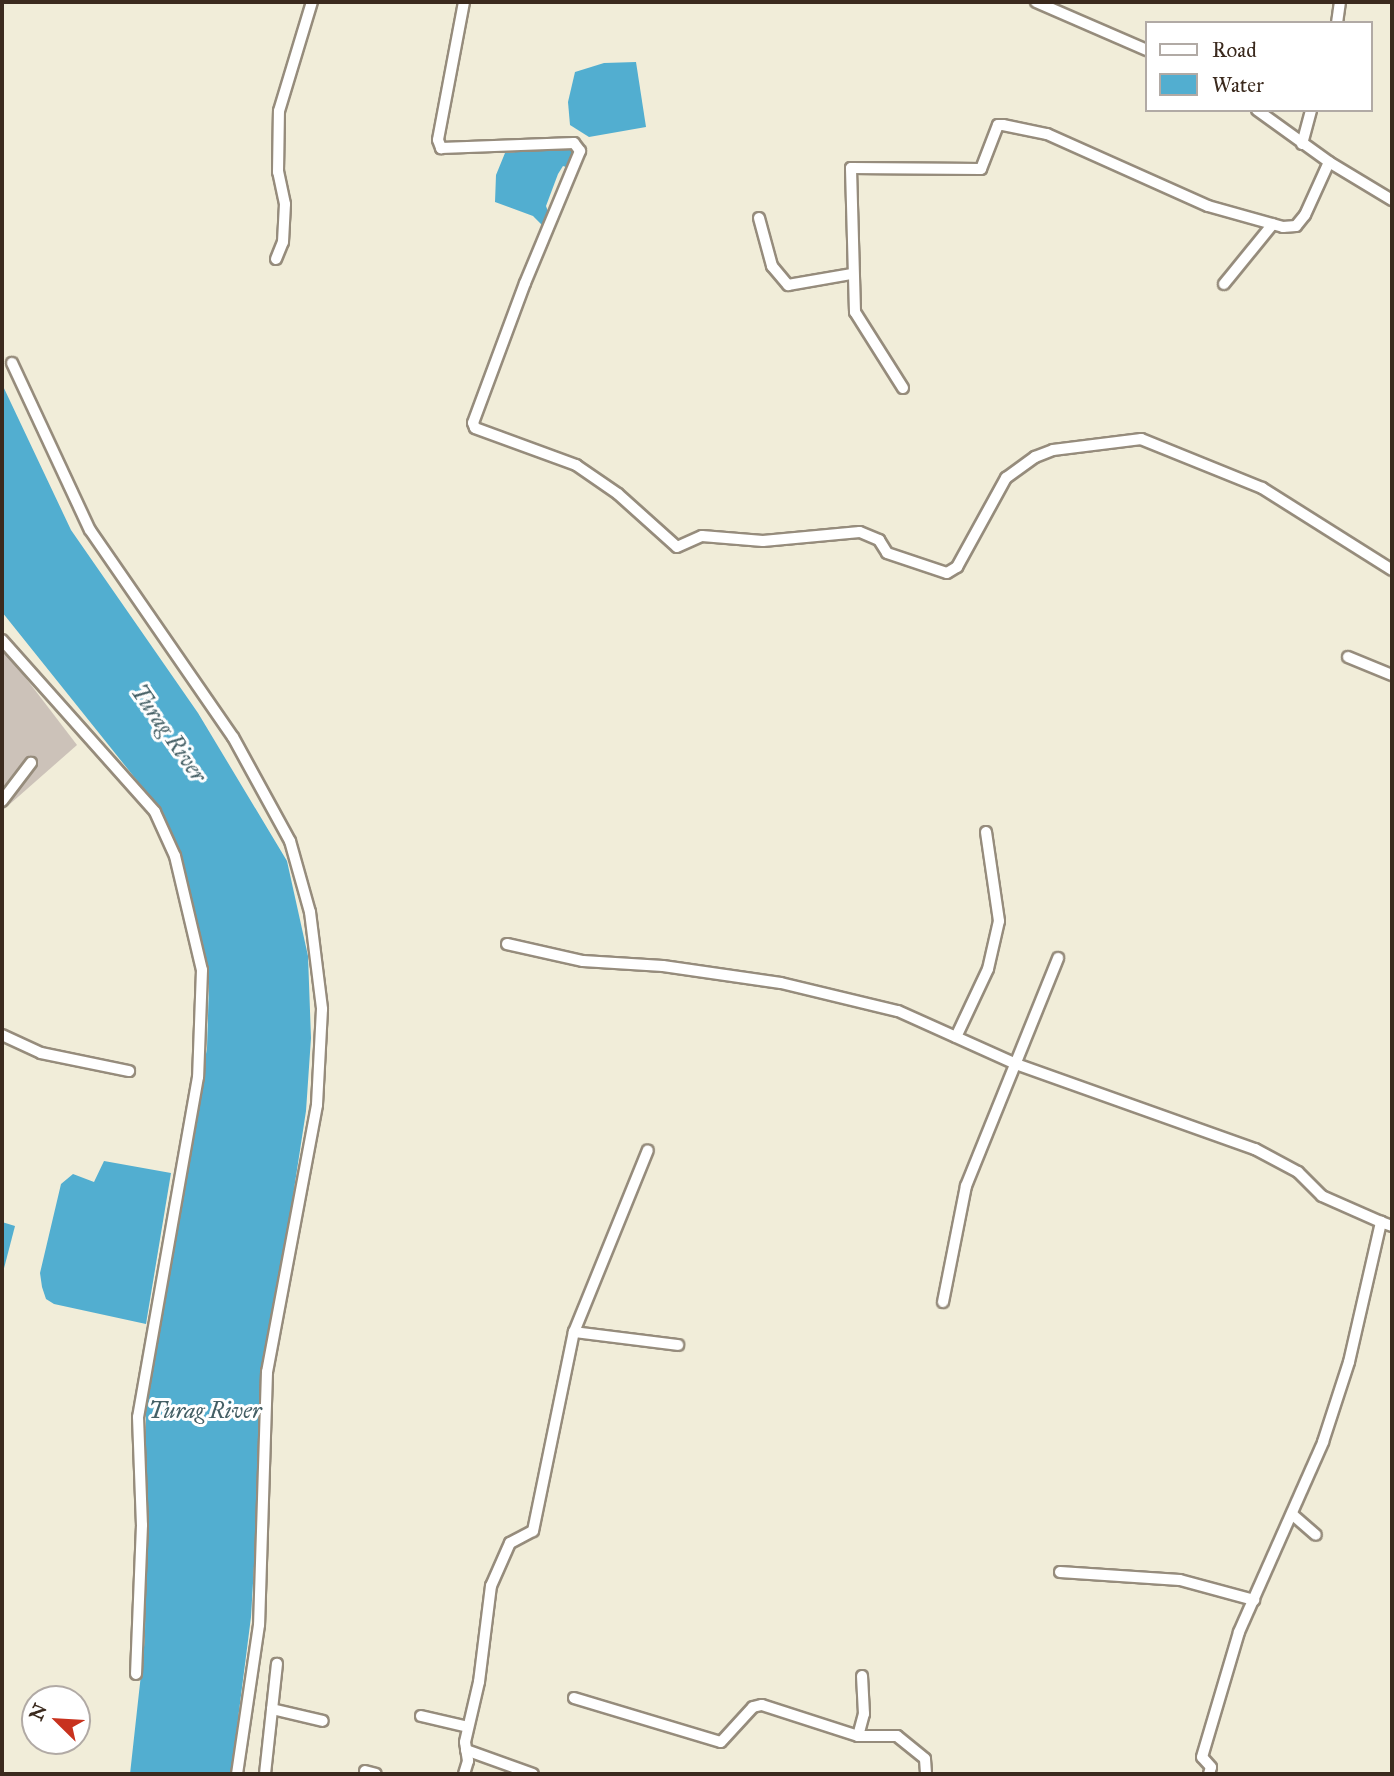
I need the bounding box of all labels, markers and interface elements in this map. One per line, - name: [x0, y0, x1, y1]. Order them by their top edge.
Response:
- legend: [1146, 21, 1373, 112]
- text: Road: [1212, 37, 1257, 63]
- text: Water: [1212, 72, 1264, 98]
- water label: Turag River: [125, 679, 213, 787]
- water label: Turag River: [149, 1396, 261, 1424]
- north arrow: [21, 1685, 91, 1755]
- text: N: [24, 1700, 52, 1724]

